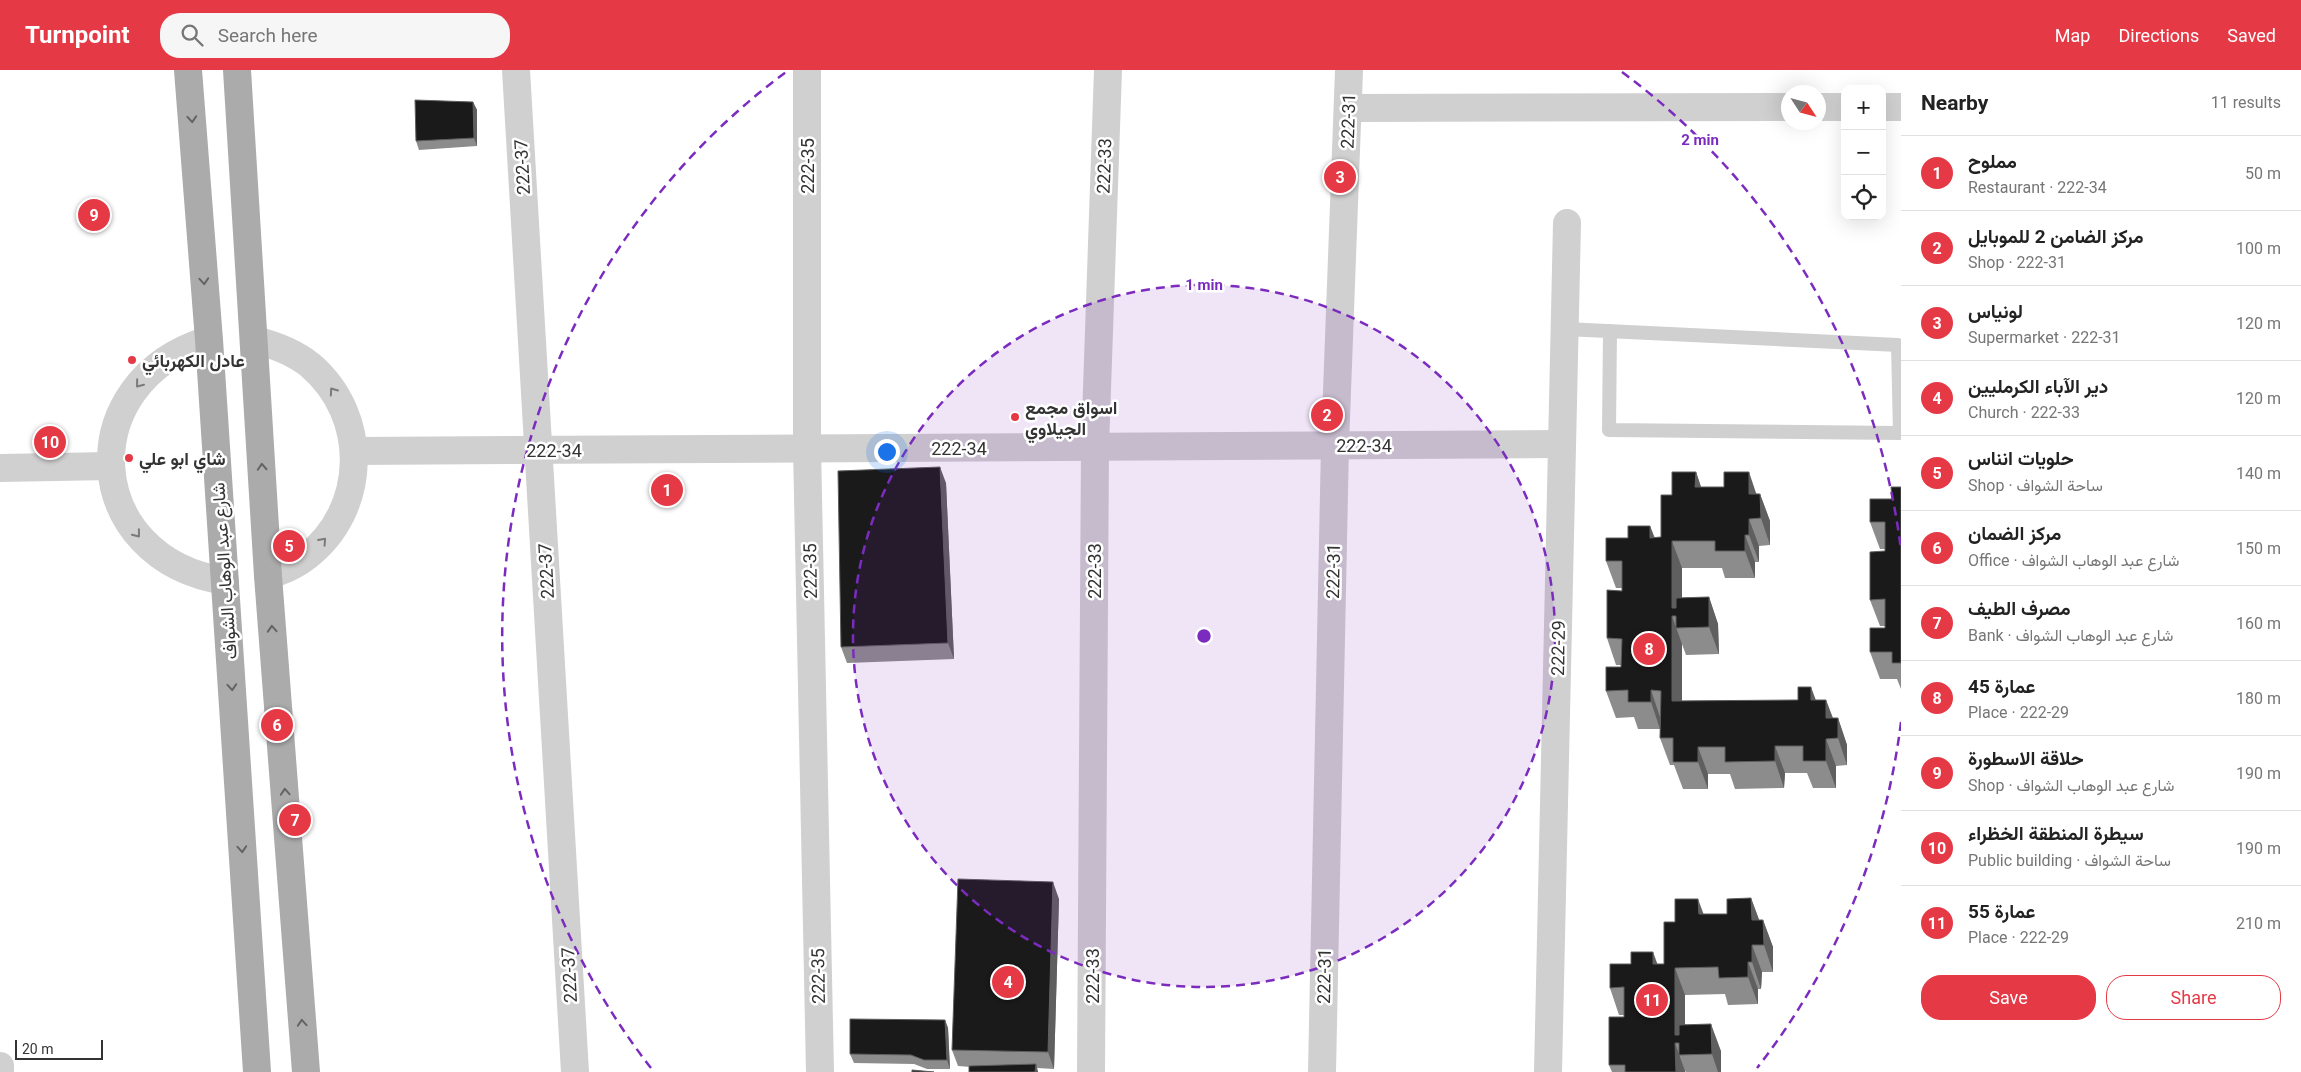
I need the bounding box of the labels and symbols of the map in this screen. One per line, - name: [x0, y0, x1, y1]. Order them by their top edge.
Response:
- north arrow: [1781, 85, 1826, 130]
- street label: 222-31: [1337, 93, 1359, 149]
- one-way arrow: [186, 115, 197, 123]
- text: 2 min: [1681, 131, 1719, 149]
- street label: 222-35: [797, 138, 818, 194]
- street label: 222-33: [1093, 138, 1115, 194]
- street label: 222-37: [510, 139, 534, 195]
- pin: 3: [1324, 158, 1356, 196]
- pin: 9: [78, 196, 110, 234]
- text: 1 min: [1185, 276, 1223, 294]
- one-way arrow: [199, 277, 210, 285]
- place label: عادل الكهربائي: [142, 350, 245, 376]
- marker: عادل الكهربائي: [126, 354, 138, 366]
- one-way arrow: [136, 378, 145, 387]
- one-way arrow: [330, 387, 339, 397]
- pin: 2: [1311, 396, 1343, 434]
- place label: اسواق مجمع الجيلاوي: [1025, 397, 1117, 444]
- marker: اسواق مجمع الجيلاوي: [1009, 411, 1021, 423]
- pin: 10: [34, 423, 66, 461]
- street label: 222-34: [1336, 435, 1392, 456]
- street label: 222-34: [931, 438, 987, 459]
- your location: [874, 439, 900, 465]
- street label: 222-34: [526, 440, 582, 461]
- place label: شاي ابو علي: [139, 448, 226, 474]
- marker: شاي ابو علي: [123, 452, 135, 464]
- one-way arrow: [257, 463, 268, 471]
- pin: 1: [651, 471, 683, 509]
- street label: شارع عبد الوهاب الشواف: [207, 482, 243, 660]
- pin: 5: [273, 527, 305, 565]
- one-way arrow: [131, 528, 140, 537]
- one-way arrow: [317, 537, 326, 546]
- street label: 222-37: [534, 543, 558, 599]
- street label: 222-35: [799, 543, 821, 599]
- street label: 222-33: [1084, 543, 1105, 599]
- street label: 222-31: [1322, 543, 1344, 599]
- street label: 222-29: [1547, 620, 1569, 676]
- one-way arrow: [267, 625, 278, 633]
- centre of rings: [1195, 627, 1213, 645]
- pin: 8: [1633, 630, 1665, 668]
- one-way arrow: [226, 683, 237, 691]
- pin: 6: [261, 706, 293, 744]
- one-way arrow: [279, 787, 290, 795]
- pin: 7: [279, 801, 311, 839]
- one-way arrow: [237, 846, 248, 854]
- street label: 222-37: [557, 947, 581, 1003]
- street label: 222-35: [807, 948, 829, 1004]
- street label: 222-33: [1082, 948, 1103, 1004]
- street label: 222-31: [1313, 948, 1335, 1004]
- pin: 4: [992, 963, 1024, 1001]
- pin: 11: [1636, 981, 1668, 1019]
- one-way arrow: [297, 1019, 308, 1027]
- scale bar: [15, 1037, 102, 1060]

